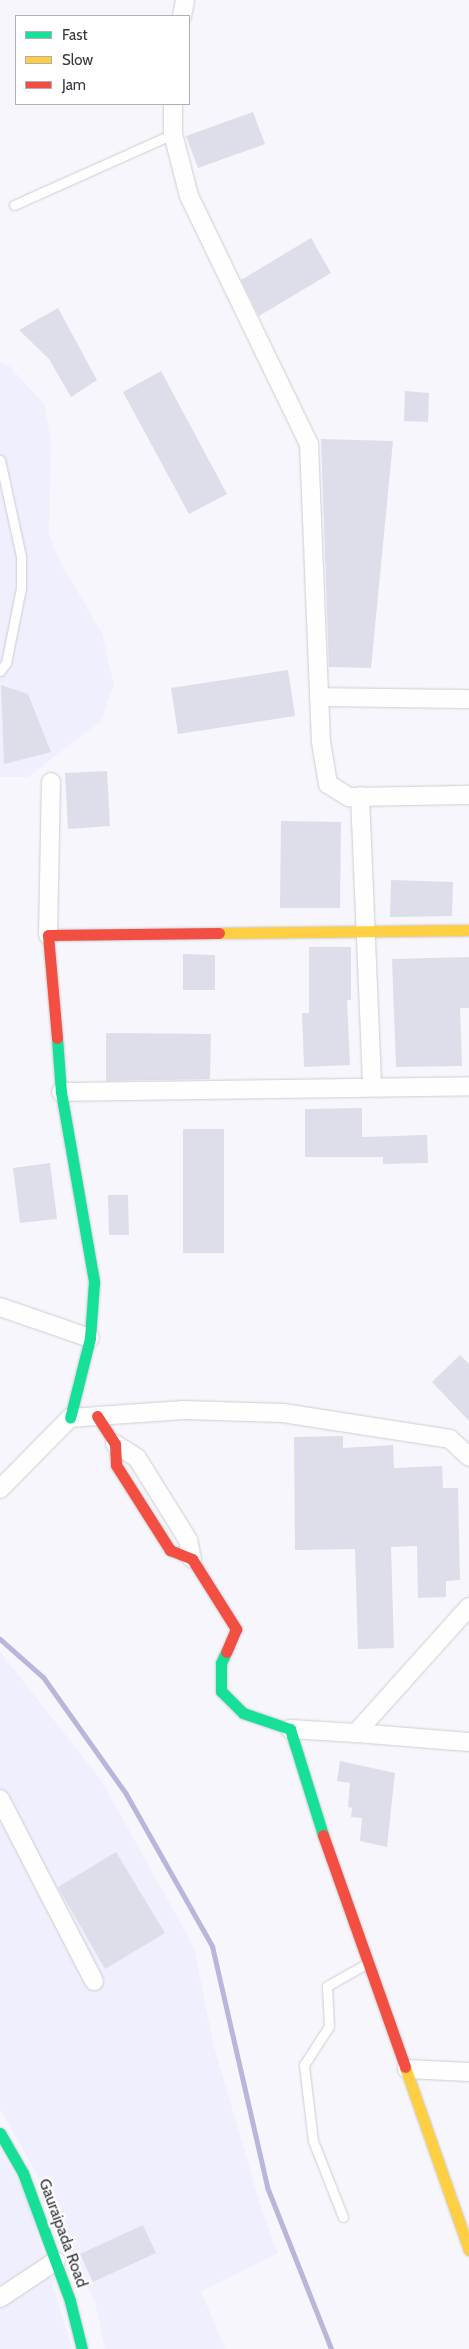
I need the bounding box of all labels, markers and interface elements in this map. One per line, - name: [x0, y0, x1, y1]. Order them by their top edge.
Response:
- legend: [15, 15, 190, 105]
- text: Fast: [62, 26, 87, 44]
- text: Slow: [62, 51, 93, 69]
- text: Jam: [62, 76, 86, 94]
- street label: Gauraipada Road: [34, 2176, 92, 2290]

